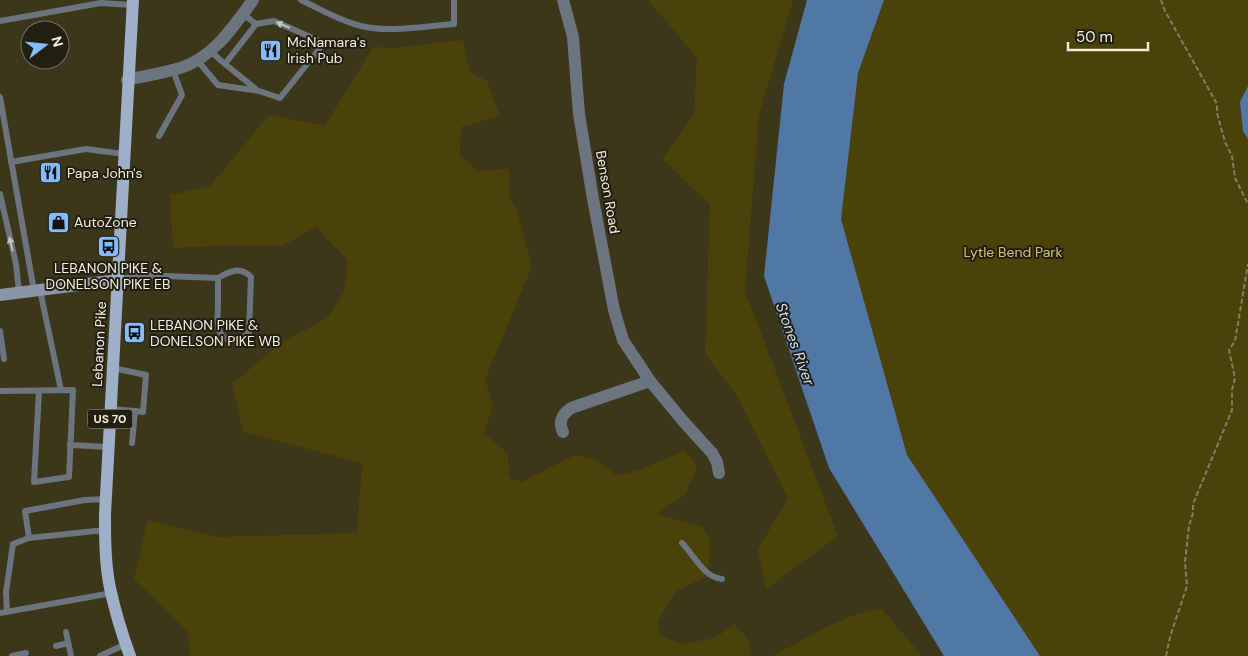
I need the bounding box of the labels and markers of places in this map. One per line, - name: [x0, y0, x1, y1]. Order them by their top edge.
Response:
- place label: McNamara's Irish Pub: [287, 33, 366, 67]
- restaurant icon: McNamara's Irish Pub: [259, 38, 283, 62]
- restaurant icon: Papa John's: [39, 161, 63, 185]
- place label: Papa John's: [67, 164, 142, 182]
- shop icon: AutoZone: [46, 210, 70, 234]
- place label: AutoZone: [74, 213, 137, 231]
- bus stop icon: LEBANON PIKE & DONELSON PIKE EB: [96, 234, 120, 258]
- place label: LEBANON PIKE & DONELSON PIKE EB: [46, 259, 170, 293]
- place label: LEBANON PIKE & DONELSON PIKE WB: [150, 316, 281, 350]
- bus stop icon: LEBANON PIKE & DONELSON PIKE WB: [122, 321, 146, 345]

